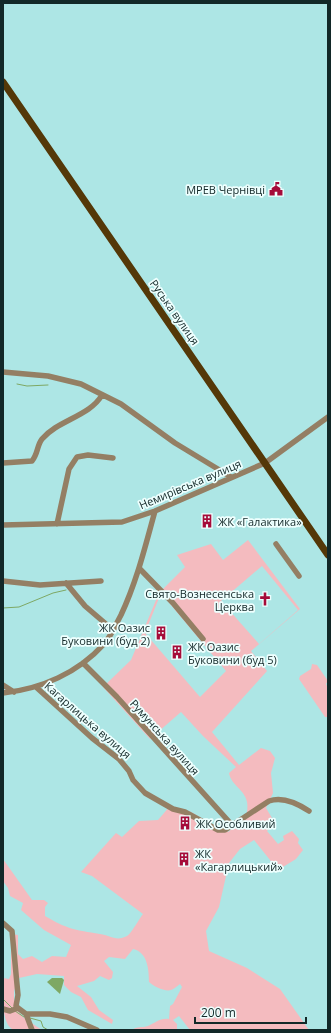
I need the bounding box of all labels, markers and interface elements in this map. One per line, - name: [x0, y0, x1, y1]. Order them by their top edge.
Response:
- public building icon: МРЕВ Чернівці: [268, 181, 284, 197]
- place label: МРЕВ Чернівці: [186, 182, 265, 197]
- street label: Руська вулиця: [147, 276, 203, 348]
- street label: Немирівська вулиця: [137, 456, 243, 512]
- building icon: ЖК «Галактика»: [199, 513, 215, 529]
- place label: ЖК «Галактика»: [218, 514, 302, 529]
- place label: Свято-Вознесенська Церква: [145, 586, 254, 614]
- church icon: Свято-Вознесенська Церква: [257, 591, 273, 607]
- place label: ЖК Оазис Буковини (буд 2): [61, 620, 150, 648]
- building icon: ЖК Оазис Буковини (буд 2): [153, 625, 169, 641]
- place label: ЖК Оазис Буковини (буд 5): [188, 639, 277, 667]
- building icon: ЖК Оазис Буковини (буд 5): [169, 644, 185, 660]
- street label: Кагарлицька вулиця: [42, 678, 134, 762]
- street label: Румунська вулиця: [127, 696, 203, 778]
- building icon: ЖК Особливий: [177, 815, 193, 831]
- place label: ЖК Особливий: [196, 816, 275, 831]
- place label: ЖК «Кагарлицький»: [195, 846, 283, 874]
- building icon: ЖК «Кагарлицький»: [176, 851, 192, 867]
- scale bar: [195, 999, 306, 1025]
- text: 200 m: [201, 1004, 236, 1021]

